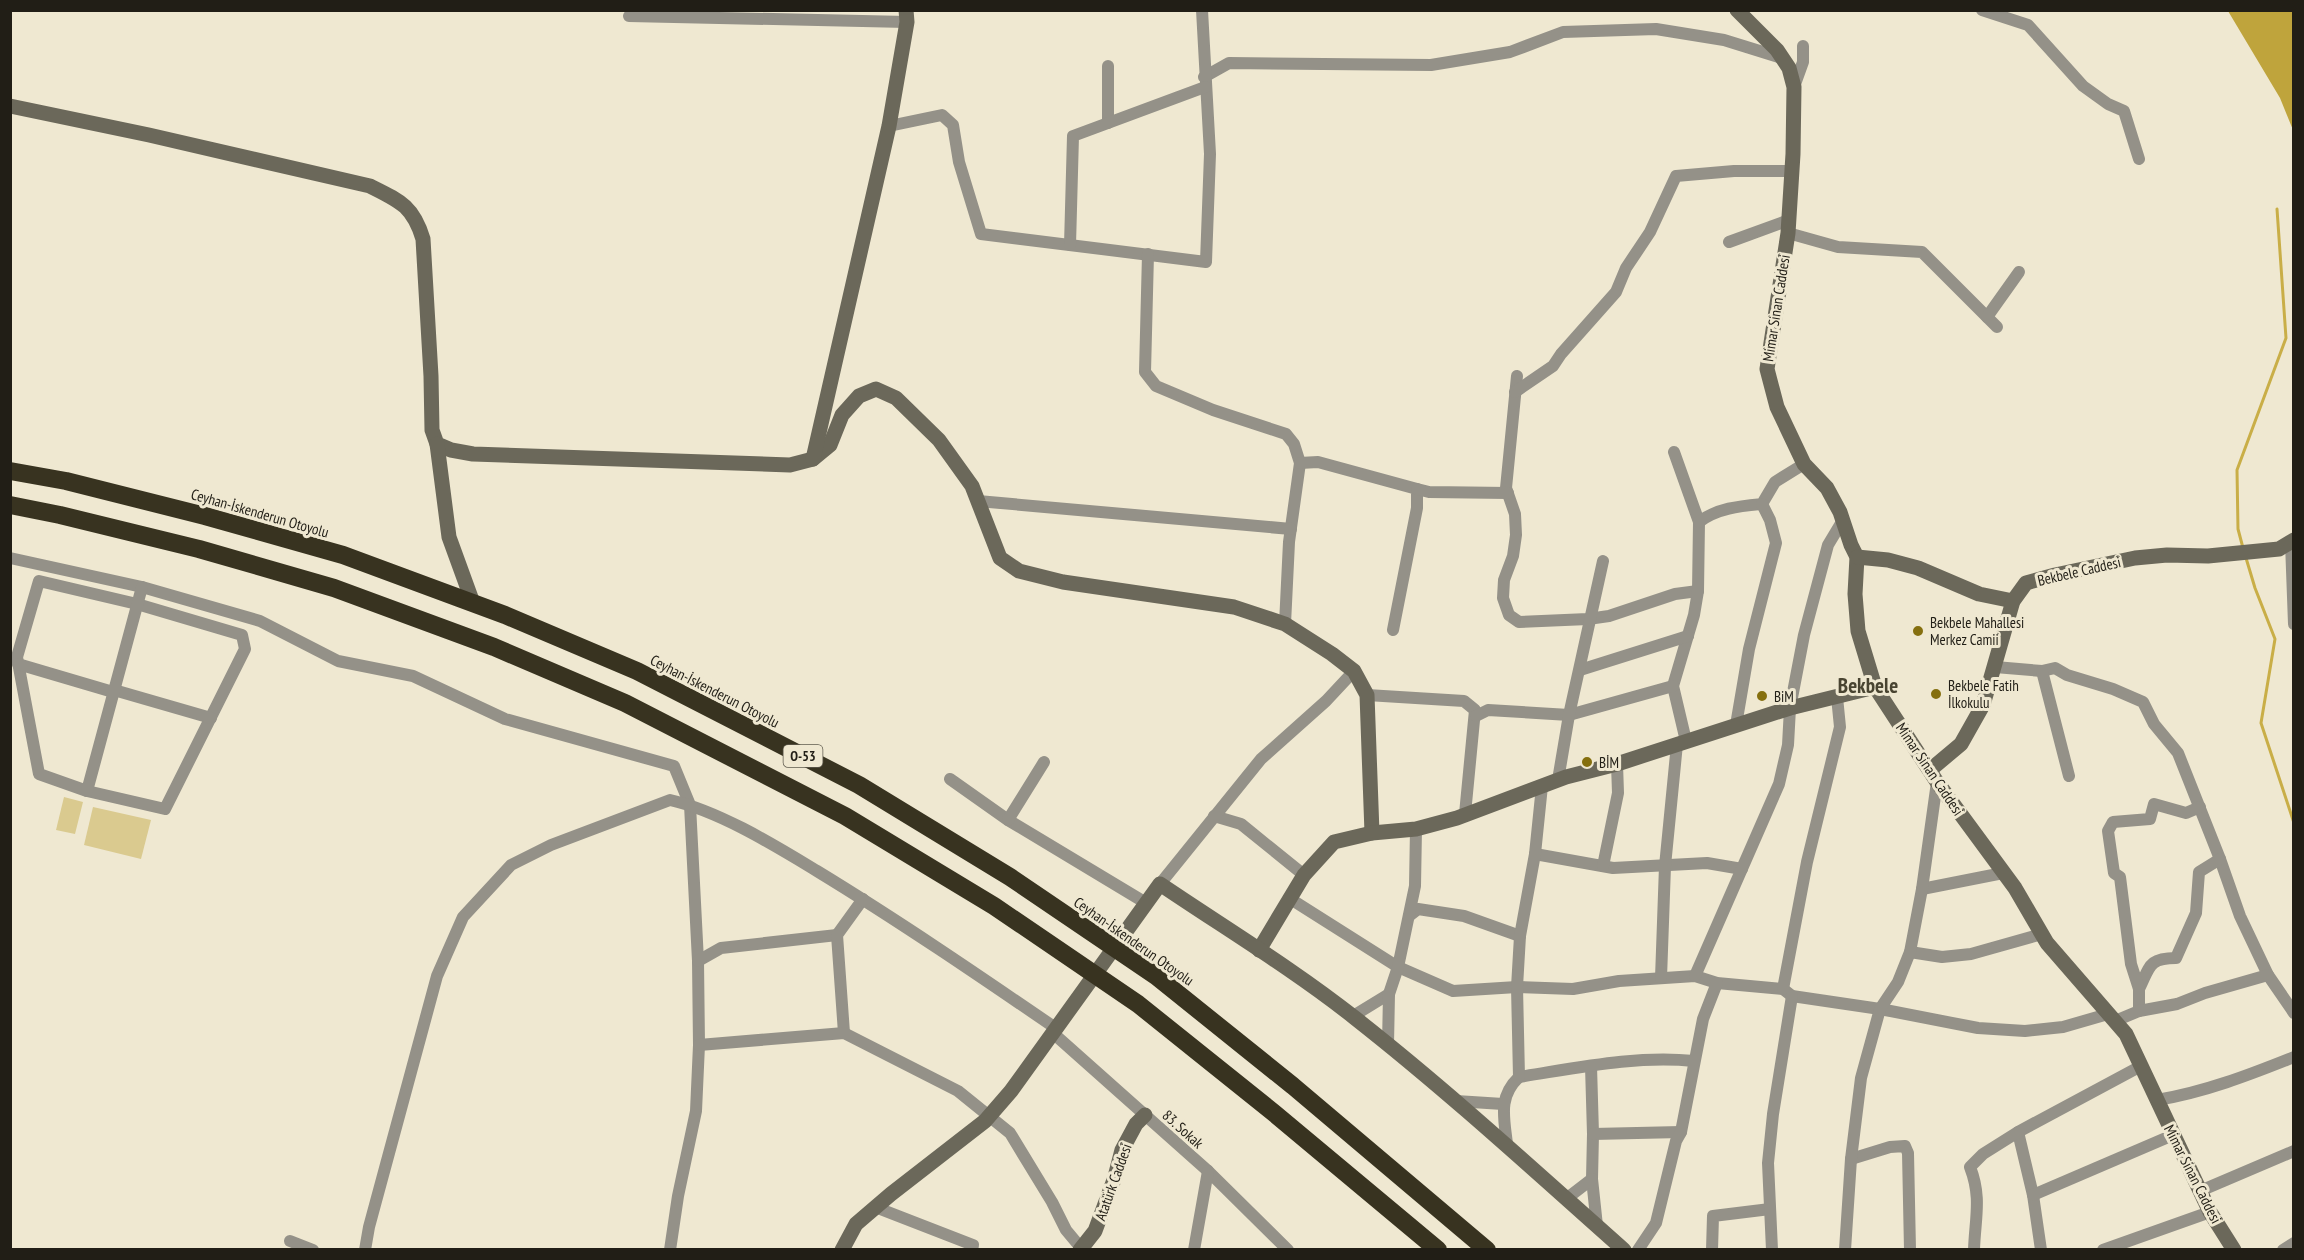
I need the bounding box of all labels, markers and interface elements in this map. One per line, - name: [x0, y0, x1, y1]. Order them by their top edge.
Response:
- street label: Mimar Sinan Caddesi: [1758, 253, 1794, 363]
- street label: Ceyhan-İskenderun Otoyolu: [189, 484, 331, 542]
- street label: Bekbele Caddesi: [2036, 552, 2122, 590]
- place label: Bekbele Mahallesi Merkez Camii: [1930, 613, 2024, 649]
- marker: Bekbele Mahallesi Merkez Camii: [1911, 624, 1925, 638]
- street label: Ceyhan-İskenderun Otoyolu: [647, 650, 783, 732]
- district label: Bekbele: [1838, 672, 1898, 699]
- place label: Bekbele Fatih İlkokulu: [1948, 676, 2019, 712]
- place label: BiM: [1774, 687, 1794, 706]
- marker: Bekbele Fatih İlkokulu: [1929, 687, 1943, 701]
- marker: BiM: [1755, 689, 1769, 703]
- street label: Mimar Sinan Caddesi: [1892, 719, 1968, 819]
- road number: O-53: [784, 745, 822, 767]
- place label: BİM: [1599, 753, 1619, 772]
- marker: BİM: [1580, 755, 1594, 769]
- street label: Ceyhan-İskenderun Otoyolu: [1070, 892, 1198, 990]
- street label: 83. Sokak: [1158, 1106, 1208, 1153]
- street label: Mimar Sinan Caddesi: [2160, 1122, 2226, 1226]
- street label: Atatürk Caddesi: [1090, 1141, 1136, 1223]

